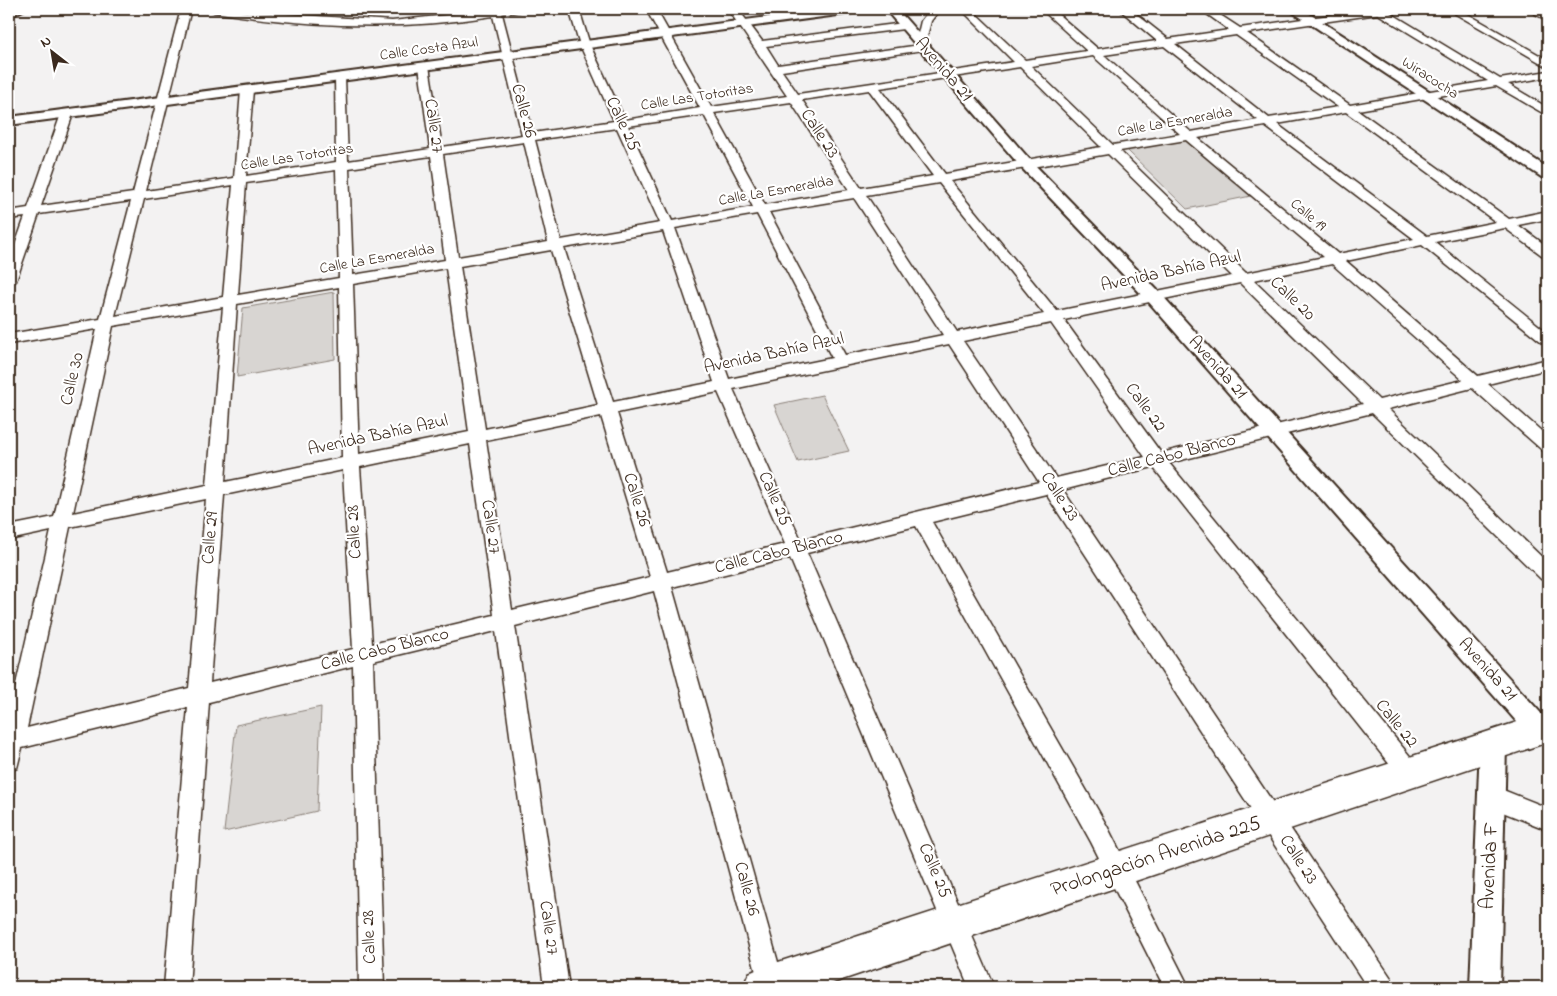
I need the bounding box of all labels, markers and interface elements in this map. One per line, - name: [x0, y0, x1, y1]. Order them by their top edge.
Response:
- north arrow: [28, 28, 78, 78]
- text: N: [37, 31, 56, 54]
- street label: Calle Costa Azul: [378, 31, 480, 67]
- street label: Avenida 21: [908, 32, 978, 108]
- street label: Wiracocha: [1397, 51, 1463, 105]
- street label: Calle Las Totoritas: [639, 77, 755, 117]
- street label: Calle 26: [503, 81, 543, 141]
- street label: Calle 25: [598, 92, 646, 156]
- street label: Calle 27: [416, 97, 450, 155]
- street label: Calle La Esmeralda: [1116, 101, 1234, 143]
- street label: Calle 23: [793, 104, 845, 164]
- street label: Calle Las Totoritas: [239, 137, 355, 177]
- street label: Calle La Esmeralda: [717, 170, 835, 212]
- street label: Calle 19: [1285, 193, 1331, 237]
- street label: Calle La Esmeralda: [318, 238, 436, 280]
- street label: Avenida Bahía Azul: [1098, 244, 1244, 300]
- street label: Calle 20: [1263, 271, 1321, 328]
- street label: Avenida Bahía Azul: [701, 326, 847, 382]
- street label: Avenida 21: [1181, 330, 1253, 406]
- street label: Calle 30: [54, 350, 92, 408]
- street label: Calle 22: [1118, 378, 1172, 438]
- street label: Avenida Bahía Azul: [305, 408, 451, 464]
- street label: Calle Cabo Blanco: [1105, 428, 1239, 484]
- street label: Calle 25: [750, 467, 798, 531]
- street label: Calle 23: [1033, 467, 1085, 527]
- street label: Calle 26: [616, 470, 657, 530]
- street label: Calle 27: [473, 498, 507, 556]
- street label: Calle 28: [341, 504, 369, 560]
- street label: Calle 29: [196, 510, 226, 565]
- street label: Calle Cabo Blanco: [712, 525, 846, 581]
- street label: Calle Cabo Blanco: [318, 622, 452, 678]
- street label: Avenida 21: [1451, 632, 1523, 708]
- street label: Calle 22: [1368, 694, 1424, 754]
- street label: Prolongación Avenida 225: [1047, 809, 1266, 907]
- street label: Avenida F: [1473, 821, 1507, 910]
- street label: Calle 23: [1272, 830, 1324, 890]
- street label: Calle 25: [911, 839, 957, 903]
- street label: Calle 26: [726, 859, 766, 919]
- street label: Calle 27: [531, 899, 565, 957]
- street label: Calle 28: [356, 909, 384, 964]

